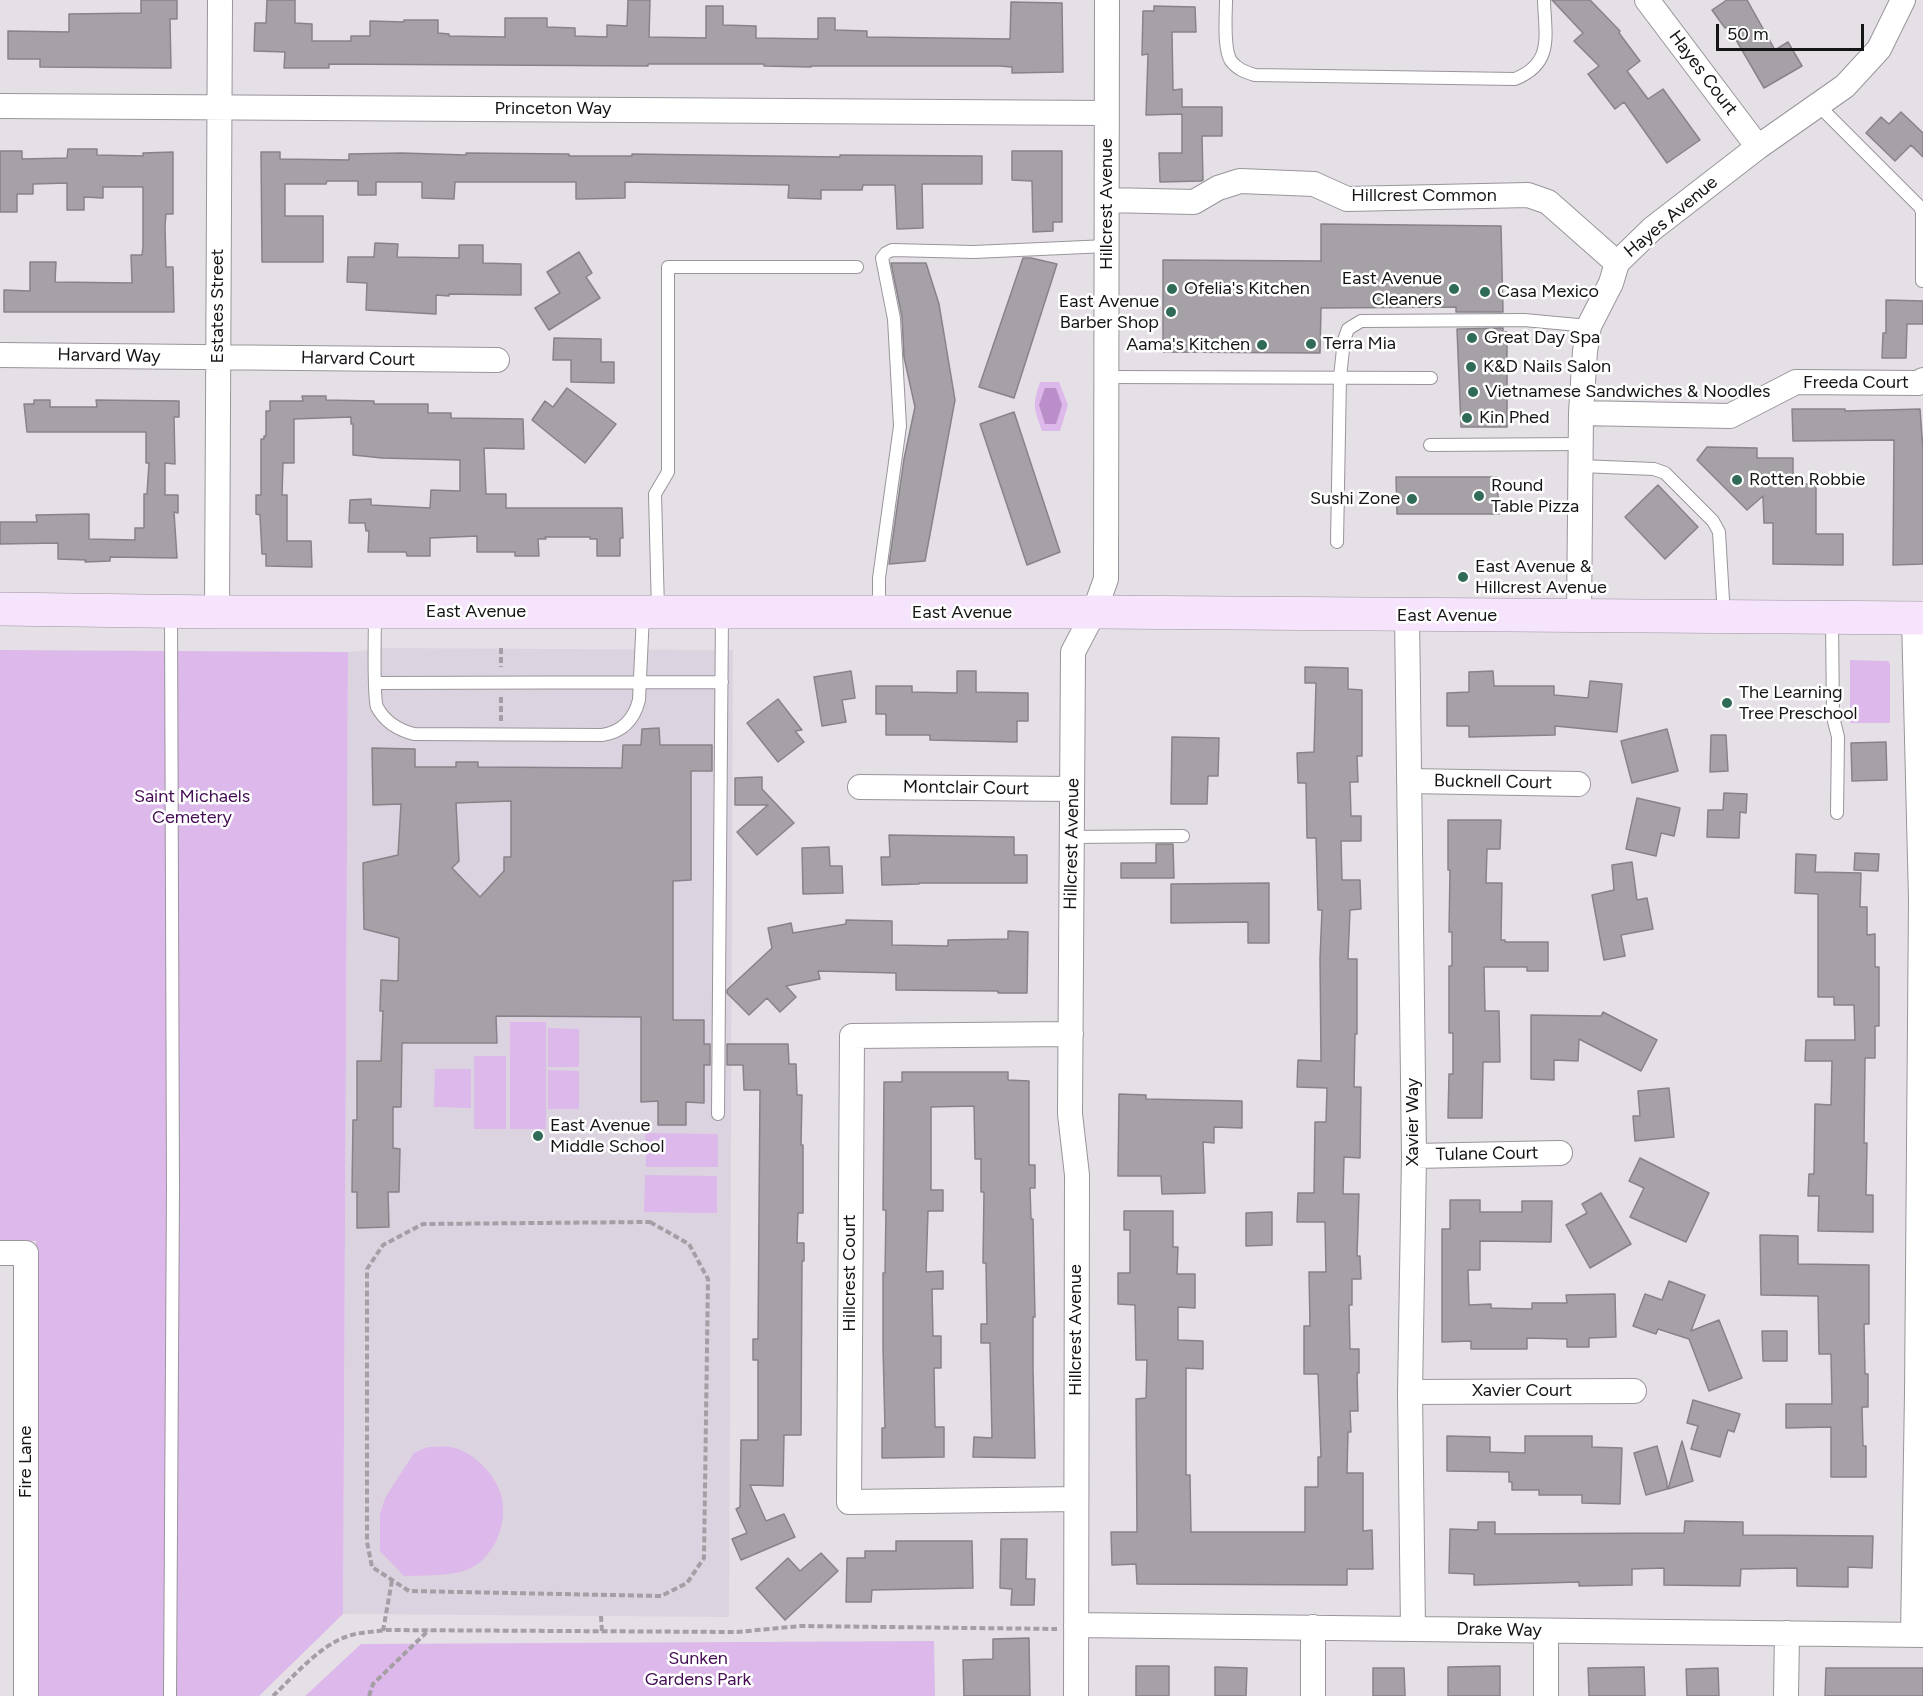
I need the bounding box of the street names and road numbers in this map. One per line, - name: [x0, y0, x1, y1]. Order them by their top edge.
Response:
- street label: Hayes Court: [1664, 26, 1742, 120]
- street label: Princeton Way: [495, 98, 611, 120]
- street label: Hillcrest Avenue: [1096, 138, 1118, 270]
- street label: Hayes Avenue: [1620, 172, 1722, 262]
- street label: Hillcrest Common: [1351, 185, 1497, 207]
- street label: Estates Street: [207, 249, 229, 363]
- street label: Harvard Way: [57, 344, 161, 368]
- street label: Harvard Court: [301, 347, 415, 371]
- street label: Freeda Court: [1803, 372, 1909, 394]
- street label: East Avenue: [426, 601, 526, 623]
- street label: East Avenue: [912, 602, 1012, 624]
- street label: East Avenue: [1397, 605, 1497, 627]
- street label: Bucknell Court: [1434, 770, 1552, 794]
- street label: Montclair Court: [903, 776, 1029, 800]
- street label: Hillcrest Avenue: [1060, 778, 1084, 910]
- street label: Xavier Way: [1402, 1078, 1424, 1166]
- street label: Tulane Court: [1435, 1142, 1539, 1166]
- street label: Hillcrest Court: [839, 1214, 861, 1332]
- street label: Hillcrest Avenue: [1065, 1264, 1087, 1396]
- street label: Xavier Court: [1472, 1380, 1572, 1402]
- street label: Fire Lane: [15, 1426, 37, 1498]
- street label: Drake Way: [1456, 1618, 1542, 1642]

